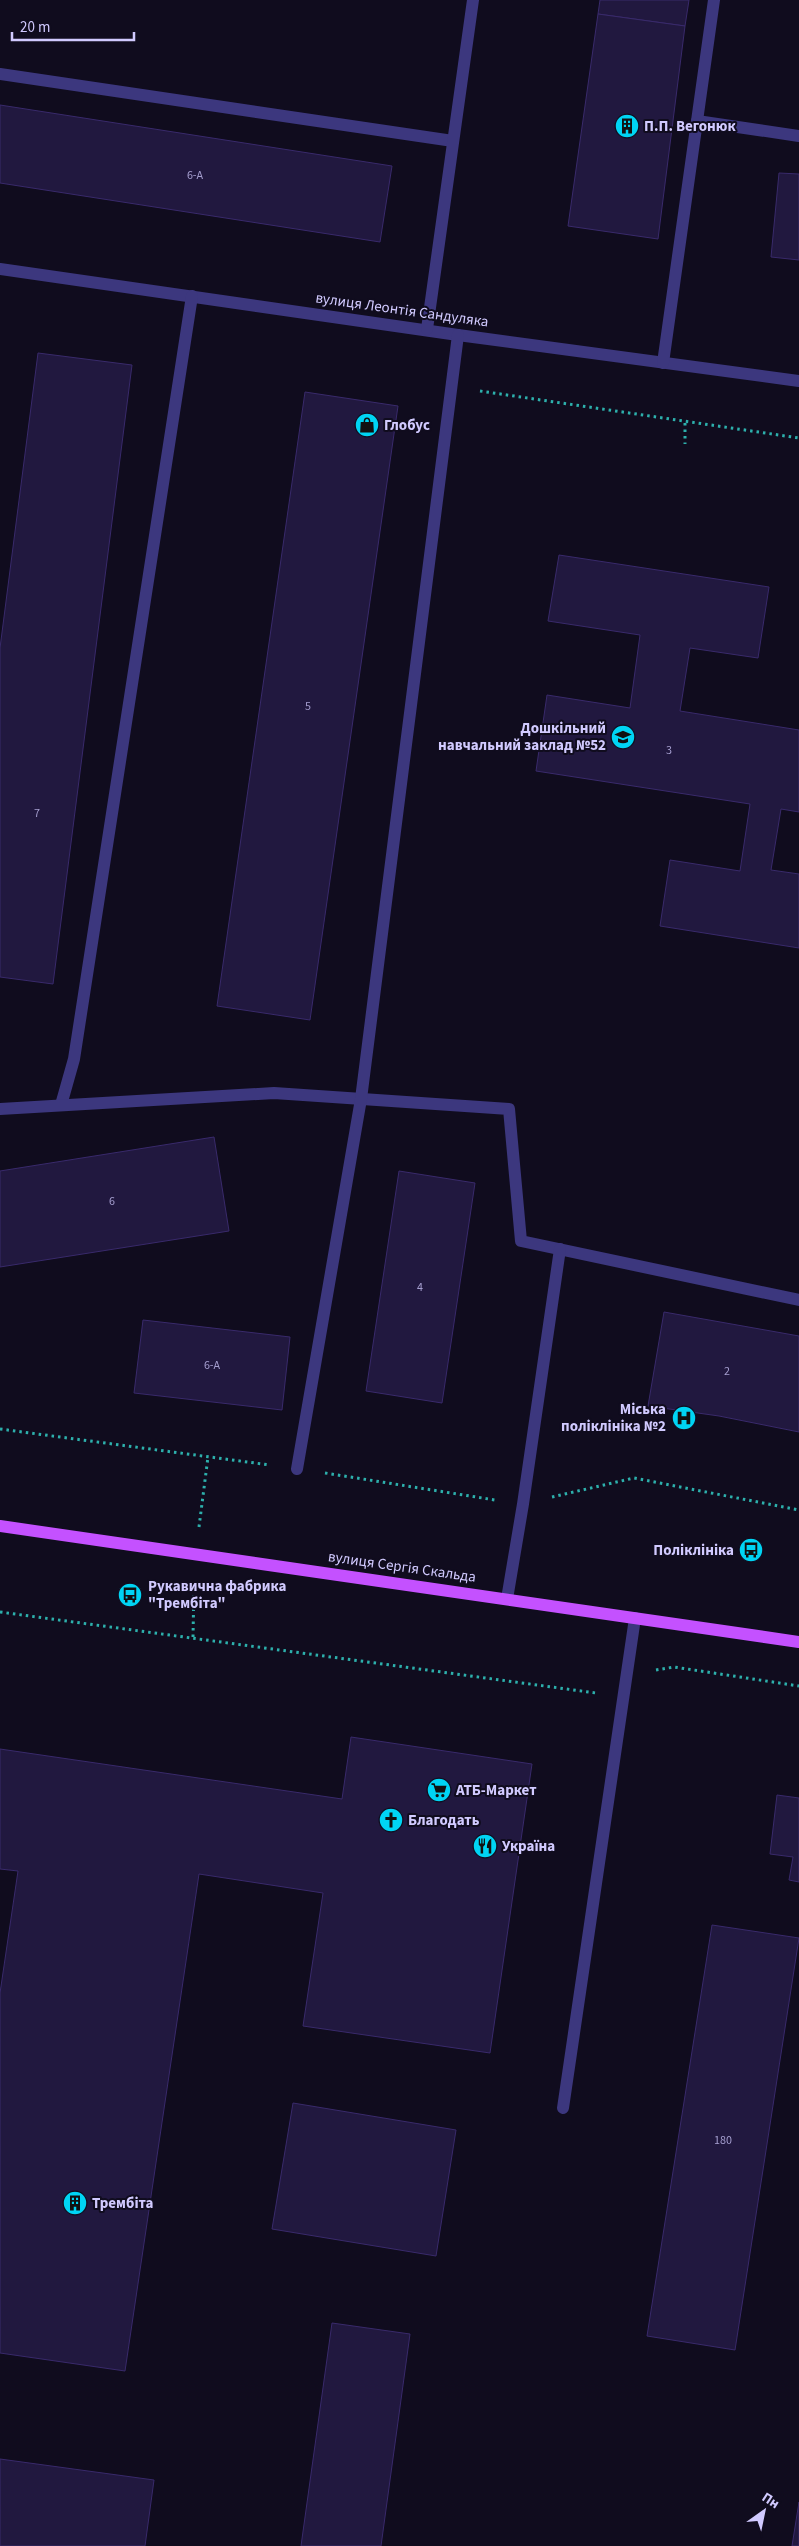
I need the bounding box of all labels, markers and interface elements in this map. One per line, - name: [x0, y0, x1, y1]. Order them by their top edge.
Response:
- scale bar: [12, 10, 135, 42]
- text: 20 m: [20, 17, 50, 38]
- building icon: П.П. Вегонюк: [614, 113, 640, 139]
- place label: П.П. Вегонюк: [644, 116, 736, 137]
- house number: 6-А: [187, 167, 204, 184]
- street label: вулиця Леонтія Сандуляка: [314, 287, 490, 333]
- shop icon: Глобус: [354, 412, 380, 438]
- place label: Глобус: [384, 415, 430, 436]
- house number: 5: [305, 698, 311, 715]
- place label: Дошкільний навчальний заклад №52: [438, 718, 606, 756]
- school or university icon: Дошкільний навчальний заклад №52: [610, 724, 636, 750]
- house number: 3: [666, 742, 672, 759]
- house number: 7: [34, 805, 40, 822]
- house number: 6: [109, 1193, 115, 1210]
- house number: 4: [417, 1279, 423, 1296]
- house number: 6-А: [204, 1357, 221, 1374]
- house number: 2: [724, 1363, 730, 1380]
- place label: Міська поліклініка №2: [561, 1399, 666, 1437]
- hospital icon: Міська поліклініка №2: [671, 1405, 697, 1431]
- bus stop icon: Поліклініка: [738, 1537, 764, 1563]
- place label: Поліклініка: [653, 1540, 734, 1561]
- street label: вулиця Сергія Скальда: [327, 1546, 477, 1588]
- place label: Рукавична фабрика "Трембіта": [148, 1576, 287, 1614]
- bus stop icon: Рукавична фабрика "Трембіта": [117, 1582, 143, 1608]
- supermarket icon: АТБ-Маркет: [426, 1777, 452, 1803]
- place label: АТБ-Маркет: [455, 1780, 537, 1801]
- church icon: Благодать: [378, 1807, 404, 1833]
- place label: Благодать: [408, 1810, 480, 1831]
- restaurant icon: Україна: [472, 1833, 498, 1859]
- place label: Україна: [502, 1836, 555, 1857]
- house number: 180: [714, 2132, 732, 2149]
- building icon: Трембіта: [62, 2190, 88, 2216]
- place label: Трембіта: [92, 2193, 154, 2214]
- north arrow: [739, 2486, 789, 2536]
- text: Пн: [758, 2488, 783, 2514]

